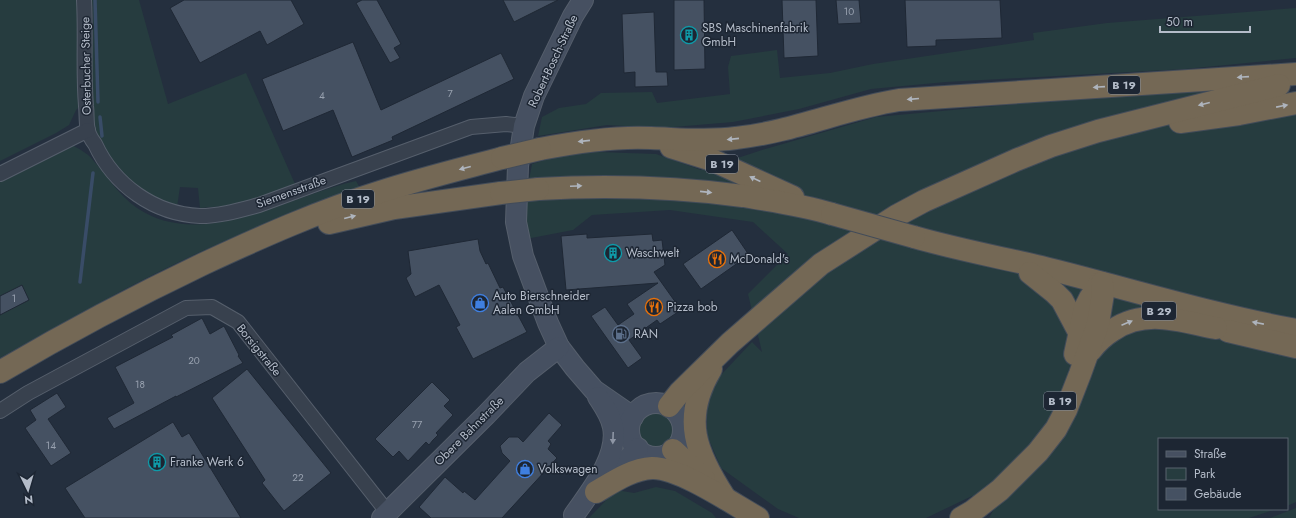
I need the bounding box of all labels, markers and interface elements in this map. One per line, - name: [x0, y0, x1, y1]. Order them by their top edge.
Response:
- house number: 10: [844, 4, 854, 19]
- scale bar: [1160, 8, 1250, 34]
- street label: Robert-Bosch-Straße: [524, 12, 582, 110]
- text: 50 m: [1166, 13, 1193, 31]
- street label: Osterbucher Steige: [76, 17, 96, 115]
- place label: SBS Maschinenfabrik GmbH: [702, 19, 809, 51]
- building icon: SBS Maschinenfabrik GmbH: [679, 25, 699, 45]
- one-way arrow: [1237, 74, 1249, 81]
- road number: B 19: [1108, 76, 1140, 94]
- one-way arrow: [1093, 83, 1105, 90]
- house number: 7: [447, 86, 453, 101]
- house number: 4: [319, 88, 325, 103]
- one-way arrow: [907, 96, 919, 102]
- one-way arrow: [1198, 101, 1210, 107]
- one-way arrow: [1276, 103, 1289, 109]
- one-way arrow: [727, 135, 739, 142]
- one-way arrow: [578, 138, 590, 144]
- road number: B 19: [706, 155, 738, 173]
- one-way arrow: [458, 165, 470, 171]
- street label: Siemensstraße: [254, 171, 328, 213]
- one-way arrow: [749, 176, 761, 182]
- one-way arrow: [570, 183, 582, 190]
- one-way arrow: [700, 188, 712, 195]
- road number: B 19: [342, 190, 374, 208]
- one-way arrow: [344, 214, 357, 220]
- building icon: Waschwelt: [603, 243, 623, 263]
- place label: Waschwelt: [626, 244, 679, 262]
- restaurant icon: McDonald's: [707, 249, 727, 269]
- place label: McDonald's: [730, 250, 789, 268]
- place label: Auto Bierschneider Aalen GmbH: [493, 287, 591, 319]
- house number: 1: [12, 291, 16, 306]
- shop icon: Auto Bierschneider Aalen GmbH: [470, 293, 490, 313]
- restaurant icon: Pizza bob: [644, 297, 664, 317]
- place label: Pizza bob: [667, 298, 718, 316]
- road number: B 29: [1142, 302, 1176, 320]
- street label: Borsigstraße: [232, 320, 286, 380]
- one-way arrow: [1121, 320, 1132, 326]
- one-way arrow: [1252, 320, 1264, 326]
- fuel station icon: RAN: [611, 324, 631, 344]
- place label: RAN: [634, 325, 658, 343]
- house number: 20: [188, 353, 200, 368]
- house number: 18: [135, 377, 145, 392]
- street label: Obere Bahnstraße: [430, 392, 508, 470]
- road number: B 19: [1044, 392, 1076, 410]
- house number: 77: [412, 417, 423, 432]
- one-way arrow: [610, 432, 617, 444]
- house number: 14: [46, 438, 56, 453]
- legend: [1158, 438, 1288, 510]
- text: Straße: [1194, 445, 1226, 463]
- building icon: Franke Werk 6: [147, 452, 167, 472]
- place label: Franke Werk 6: [170, 453, 244, 471]
- shop icon: Volkswagen: [515, 459, 535, 479]
- place label: Volkswagen: [538, 460, 598, 478]
- text: Park: [1194, 465, 1216, 483]
- north arrow: [8, 470, 48, 510]
- house number: 22: [292, 470, 304, 485]
- text: Gebäude: [1194, 485, 1241, 503]
- text: N: [24, 492, 34, 508]

